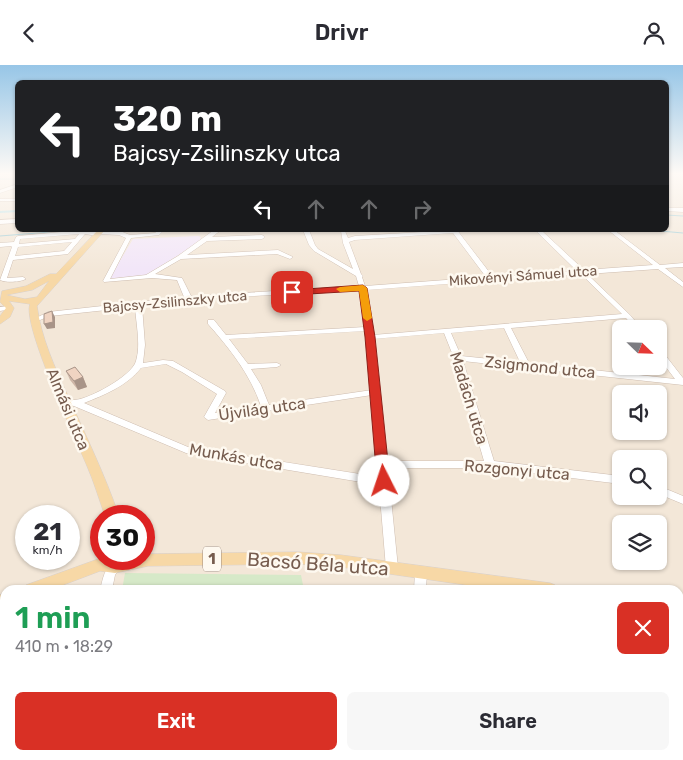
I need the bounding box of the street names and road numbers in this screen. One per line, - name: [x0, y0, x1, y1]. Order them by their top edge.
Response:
- street label: Mikovényi Sámuel utca: [448, 262, 598, 290]
- street label: Bajcsy-Zsilinszky utca: [102, 287, 248, 317]
- street label: Madách utca: [446, 349, 492, 447]
- street label: Zsigmond utca: [484, 352, 596, 382]
- street label: Almási utca: [42, 365, 94, 453]
- street label: Újvilág utca: [217, 392, 307, 425]
- street label: Munkás utca: [188, 439, 284, 475]
- street label: Rozgonyi utca: [463, 456, 571, 484]
- road number: 1: [203, 547, 221, 571]
- street label: Bacsó Béla utca: [246, 548, 390, 580]

